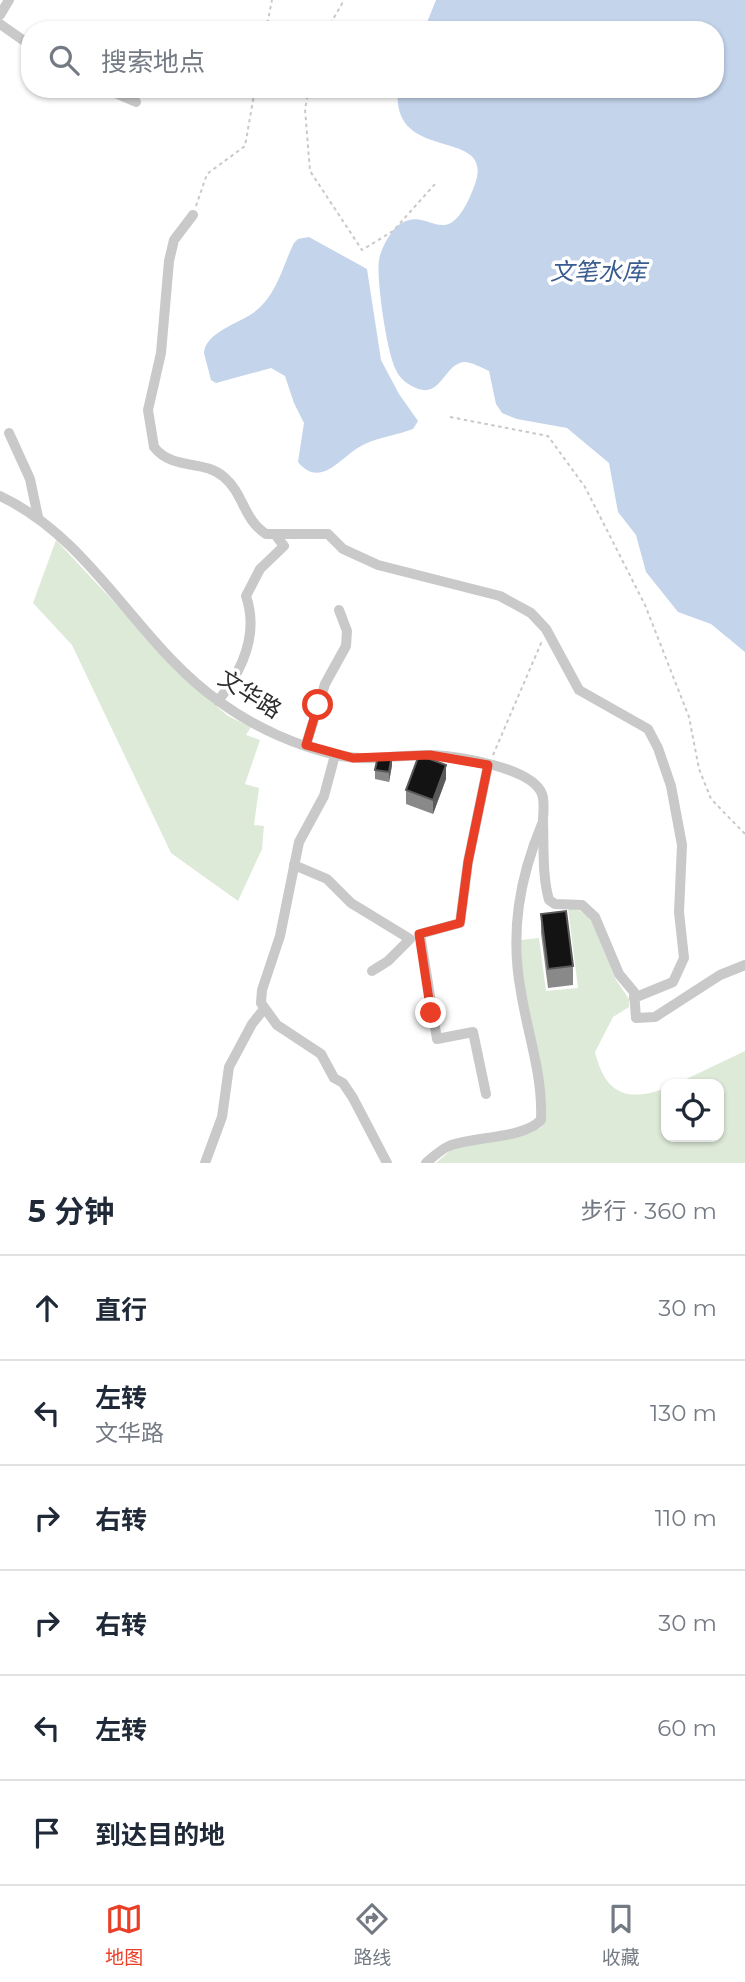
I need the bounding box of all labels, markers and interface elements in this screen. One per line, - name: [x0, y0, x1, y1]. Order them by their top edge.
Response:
- search box: [21, 21, 724, 98]
- icon: search: [45, 41, 83, 79]
- text: 搜索地点: [101, 46, 205, 78]
- water label: 文笔水库: [550, 257, 650, 286]
- street label: 文华路: [213, 664, 287, 724]
- route start: [302, 689, 333, 720]
- route end: [415, 997, 446, 1028]
- map controls: [661, 1079, 724, 1142]
- button: locate: [661, 1079, 724, 1142]
- text: 5 分钟: [28, 1193, 114, 1230]
- text: 步行 · 360 m: [581, 1197, 717, 1225]
- icon: ahead: [28, 1289, 66, 1327]
- text: 直行: [95, 1294, 147, 1326]
- text: 30 m: [658, 1294, 717, 1322]
- text: 左转: [95, 1382, 147, 1414]
- icon: left: [28, 1394, 66, 1432]
- text: 130 m: [650, 1399, 717, 1427]
- text: 文华路: [95, 1419, 164, 1447]
- icon: right: [28, 1499, 66, 1537]
- text: 右转: [95, 1504, 147, 1536]
- text: 110 m: [655, 1504, 717, 1532]
- icon: right: [28, 1604, 66, 1642]
- text: 右转: [95, 1609, 147, 1641]
- text: 30 m: [658, 1609, 717, 1637]
- icon: left: [28, 1709, 66, 1747]
- text: 左转: [95, 1714, 147, 1746]
- text: 60 m: [657, 1714, 717, 1742]
- icon: arrive: [28, 1814, 66, 1852]
- text: 到达目的地: [95, 1819, 225, 1851]
- tab: 地图: [105, 1900, 143, 1969]
- tab: 路线: [353, 1900, 392, 1969]
- tab: 收藏: [602, 1900, 640, 1969]

